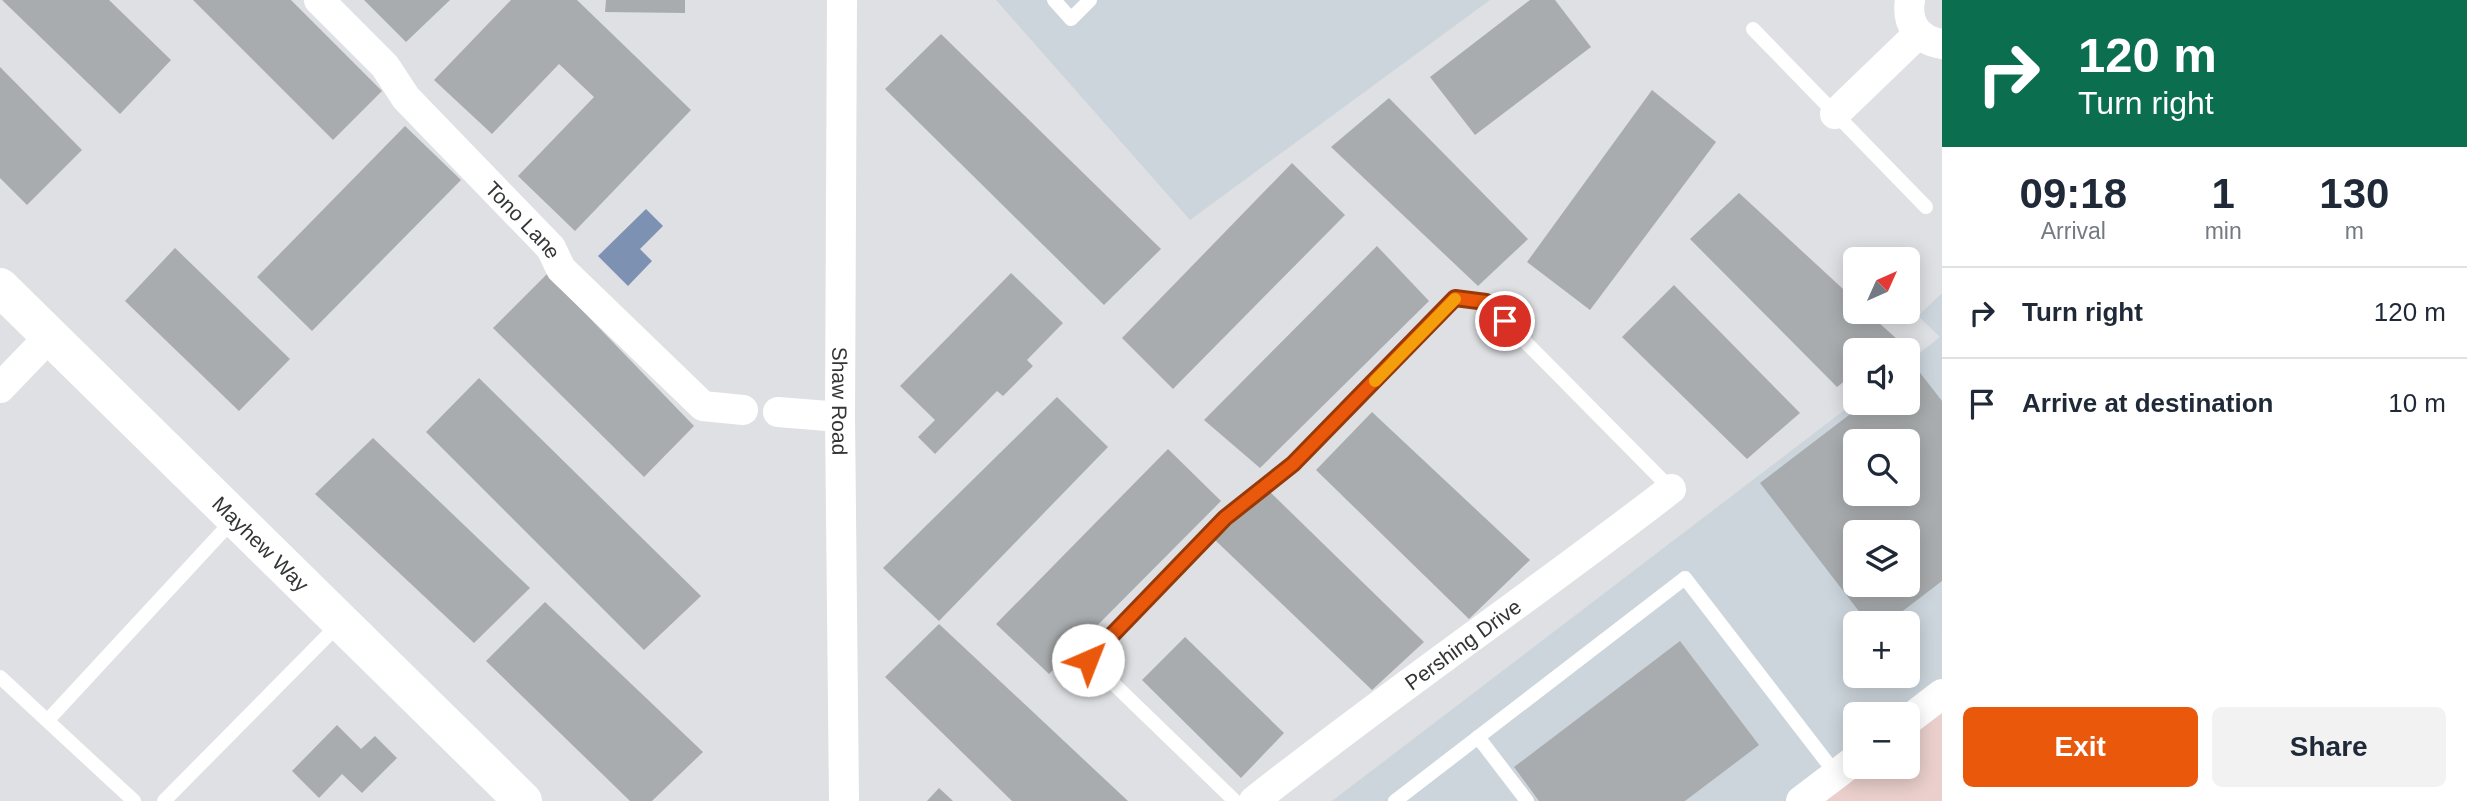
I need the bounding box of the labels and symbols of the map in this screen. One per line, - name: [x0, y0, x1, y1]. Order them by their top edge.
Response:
- street label: Tono Lane: [481, 177, 566, 262]
- north arrow: [1843, 247, 1920, 324]
- pin: [1475, 291, 1535, 351]
- street label: Shaw Road: [828, 347, 852, 455]
- street label: Mayhew Way: [208, 491, 314, 596]
- street label: Pershing Drive: [1400, 594, 1525, 694]
- position arrow: [1051, 623, 1125, 697]

